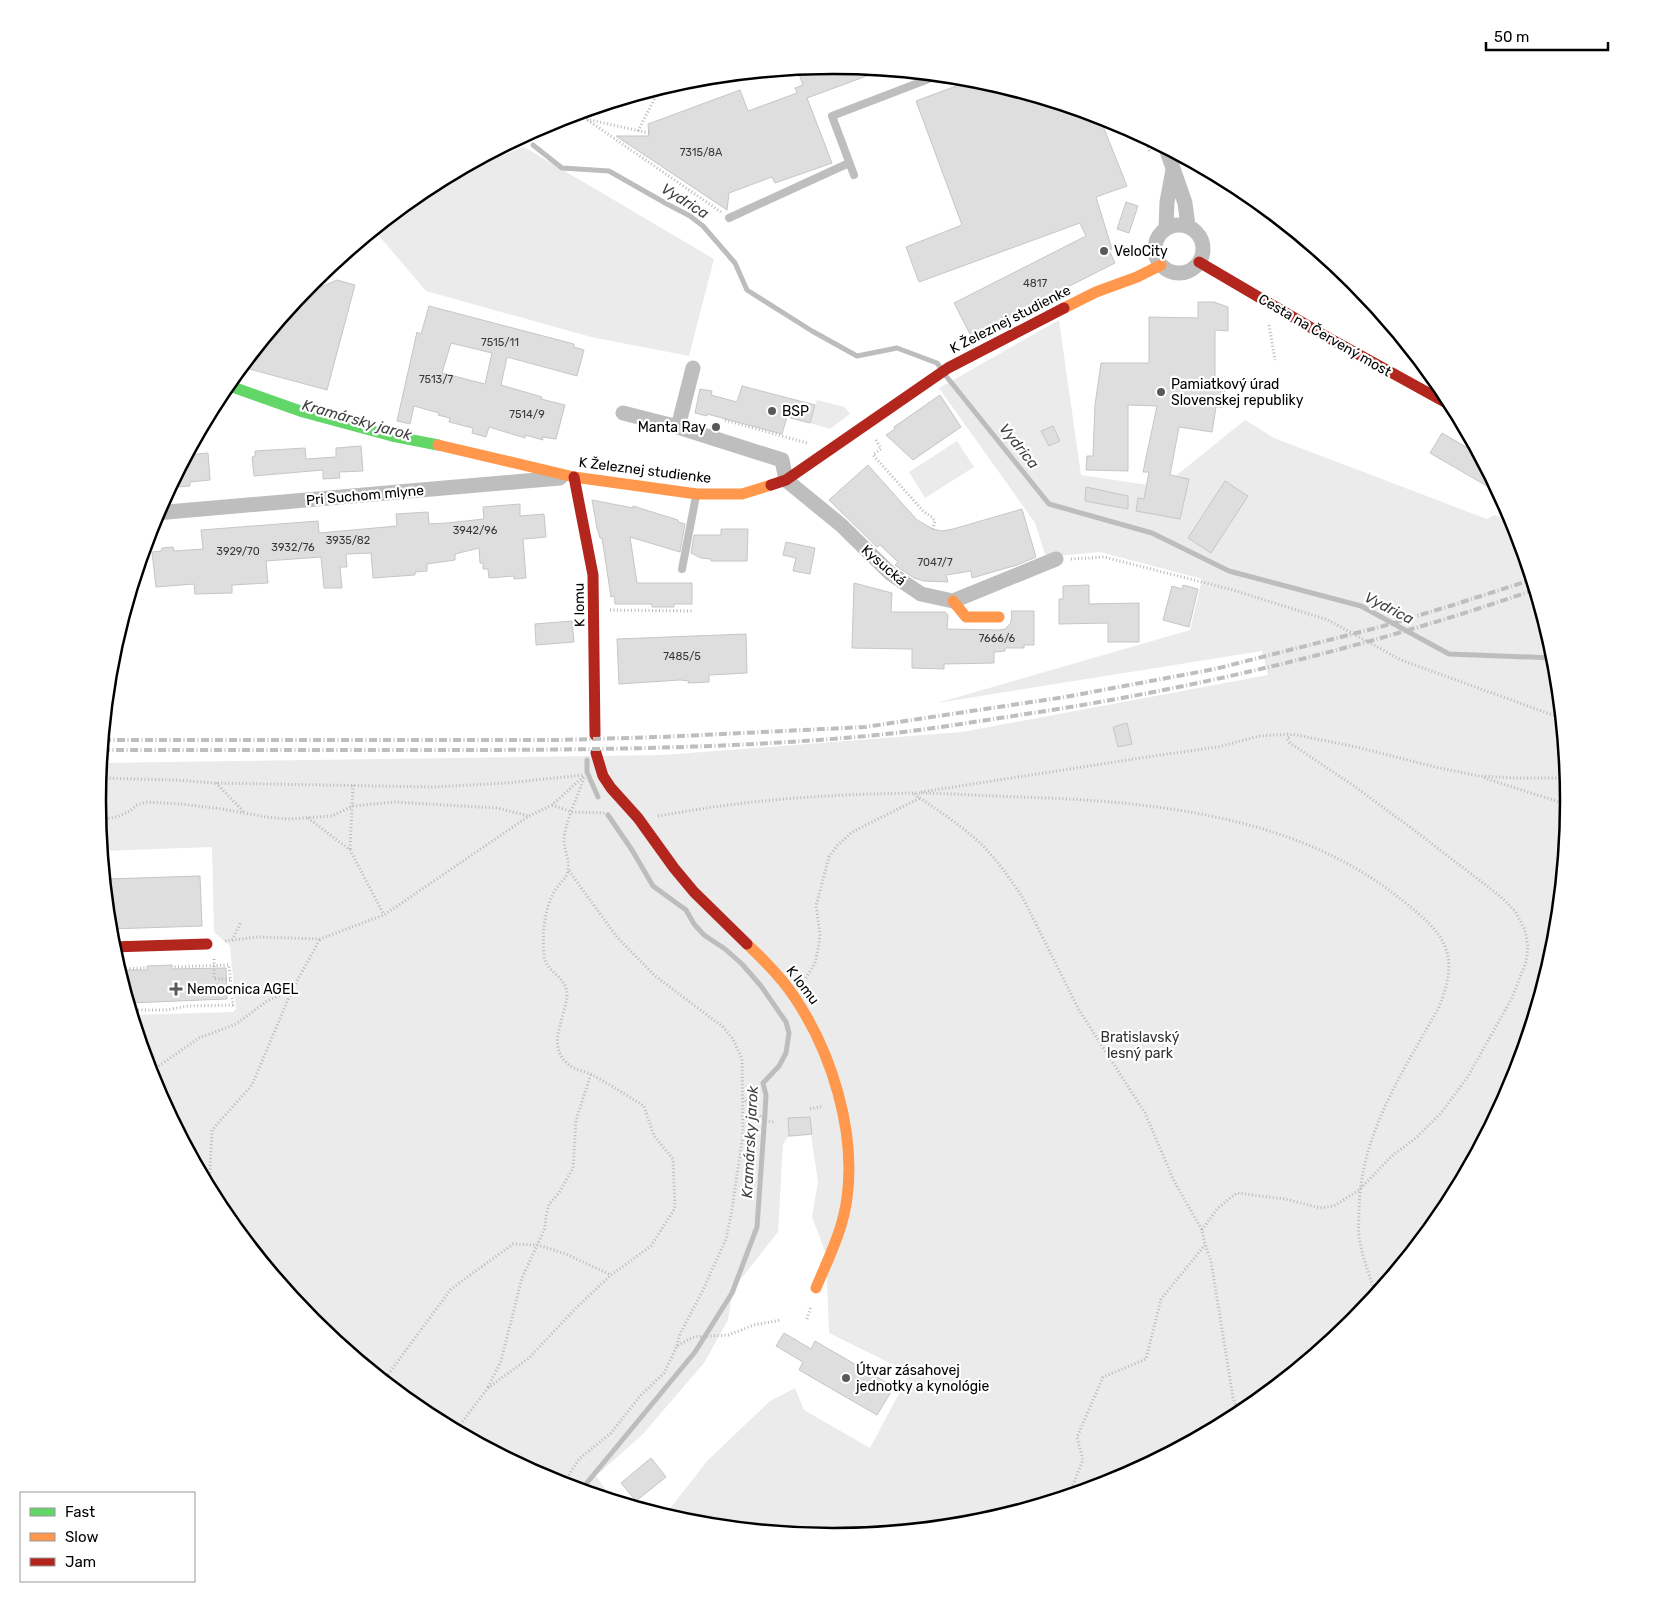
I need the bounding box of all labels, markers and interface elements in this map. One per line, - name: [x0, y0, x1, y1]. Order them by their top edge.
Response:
- scale bar: [1486, 20, 1608, 52]
- text: 50 m: [1494, 28, 1529, 46]
- house number: 7315/8A: [680, 146, 723, 159]
- water label: Vydrica: [658, 179, 712, 223]
- place label: VeloCity: [1114, 243, 1168, 260]
- marker: VeloCity: [1098, 245, 1110, 257]
- house number: 4817: [1023, 277, 1047, 290]
- street label: K Železnej studienke: [947, 281, 1074, 357]
- street label: Cesta na Červený most: [1255, 290, 1395, 381]
- house number: 7515/11: [481, 336, 519, 349]
- house number: 7513/7: [419, 373, 453, 386]
- place label: Pamiatkový úrad Slovenskej republiky: [1171, 376, 1304, 409]
- marker: Pamiatkový úrad Slovenskej republiky: [1155, 386, 1167, 398]
- water label: Kramársky jarok: [300, 396, 414, 444]
- place label: BSP: [782, 403, 809, 420]
- marker: BSP: [766, 405, 778, 417]
- house number: 7514/9: [509, 408, 545, 421]
- place label: Manta Ray: [638, 419, 706, 436]
- water label: Vydrica: [995, 420, 1043, 472]
- marker: Manta Ray: [710, 421, 722, 433]
- street label: K Železnej studienke: [578, 453, 712, 487]
- street label: Pri Suchom mlyne: [305, 482, 425, 509]
- house number: 3942/96: [453, 524, 498, 537]
- house number: 3935/82: [326, 534, 370, 547]
- house number: 3932/76: [271, 541, 315, 554]
- street label: Kysucká: [858, 541, 909, 589]
- house number: 3929/70: [216, 545, 260, 558]
- house number: 7047/7: [917, 556, 953, 569]
- street label: K lomu: [571, 583, 588, 627]
- water label: Vydrica: [1361, 588, 1417, 628]
- house number: 7666/6: [979, 632, 1016, 645]
- house number: 7485/5: [663, 650, 701, 663]
- street label: K lomu: [783, 963, 823, 1008]
- place label: Nemocnica AGEL: [187, 981, 298, 998]
- marker: Nemocnica AGEL: [169, 982, 183, 996]
- park label: Bratislavský lesný park: [1101, 1029, 1180, 1062]
- water label: Kramársky jarok: [738, 1085, 762, 1199]
- place label: Útvar zásahovej jednotky a kynológie: [855, 1361, 989, 1395]
- marker: Útvar zásahovej jednotky a kynológie: [840, 1372, 852, 1384]
- legend: [20, 1492, 195, 1582]
- text: Fast: [65, 1503, 95, 1521]
- text: Slow: [65, 1528, 98, 1546]
- text: Jam: [65, 1553, 96, 1571]

